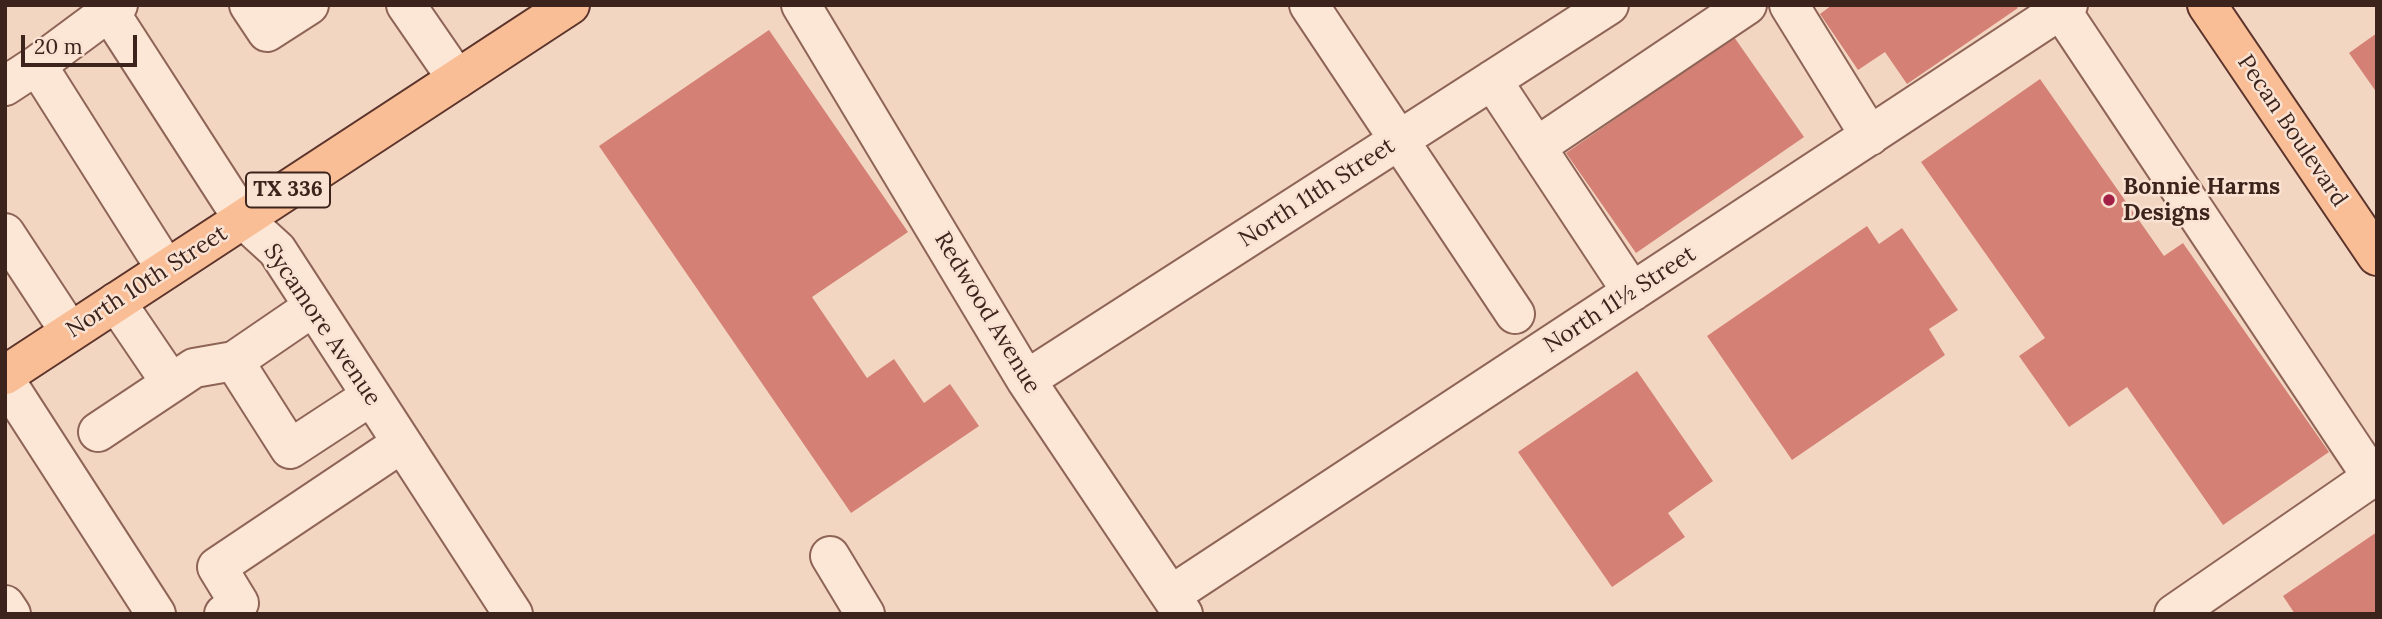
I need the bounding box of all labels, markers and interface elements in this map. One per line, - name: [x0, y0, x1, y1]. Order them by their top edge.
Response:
- scale bar: [24, 21, 140, 65]
- text: 20 m: [34, 33, 83, 60]
- street label: Pecan Boulevard: [2231, 50, 2353, 212]
- street label: North 11th Street: [1234, 132, 1400, 254]
- road number: TX 336: [246, 172, 330, 208]
- place label: Bonnie Harms Designs: [2123, 173, 2280, 227]
- marker: Bonnie Harms Designs: [2101, 192, 2117, 208]
- street label: North 10th Street: [61, 220, 233, 344]
- street label: Redwood Avenue: [928, 227, 1046, 399]
- street label: Sycamore Avenue: [258, 239, 386, 411]
- street label: North 11½ Street: [1539, 241, 1701, 359]

